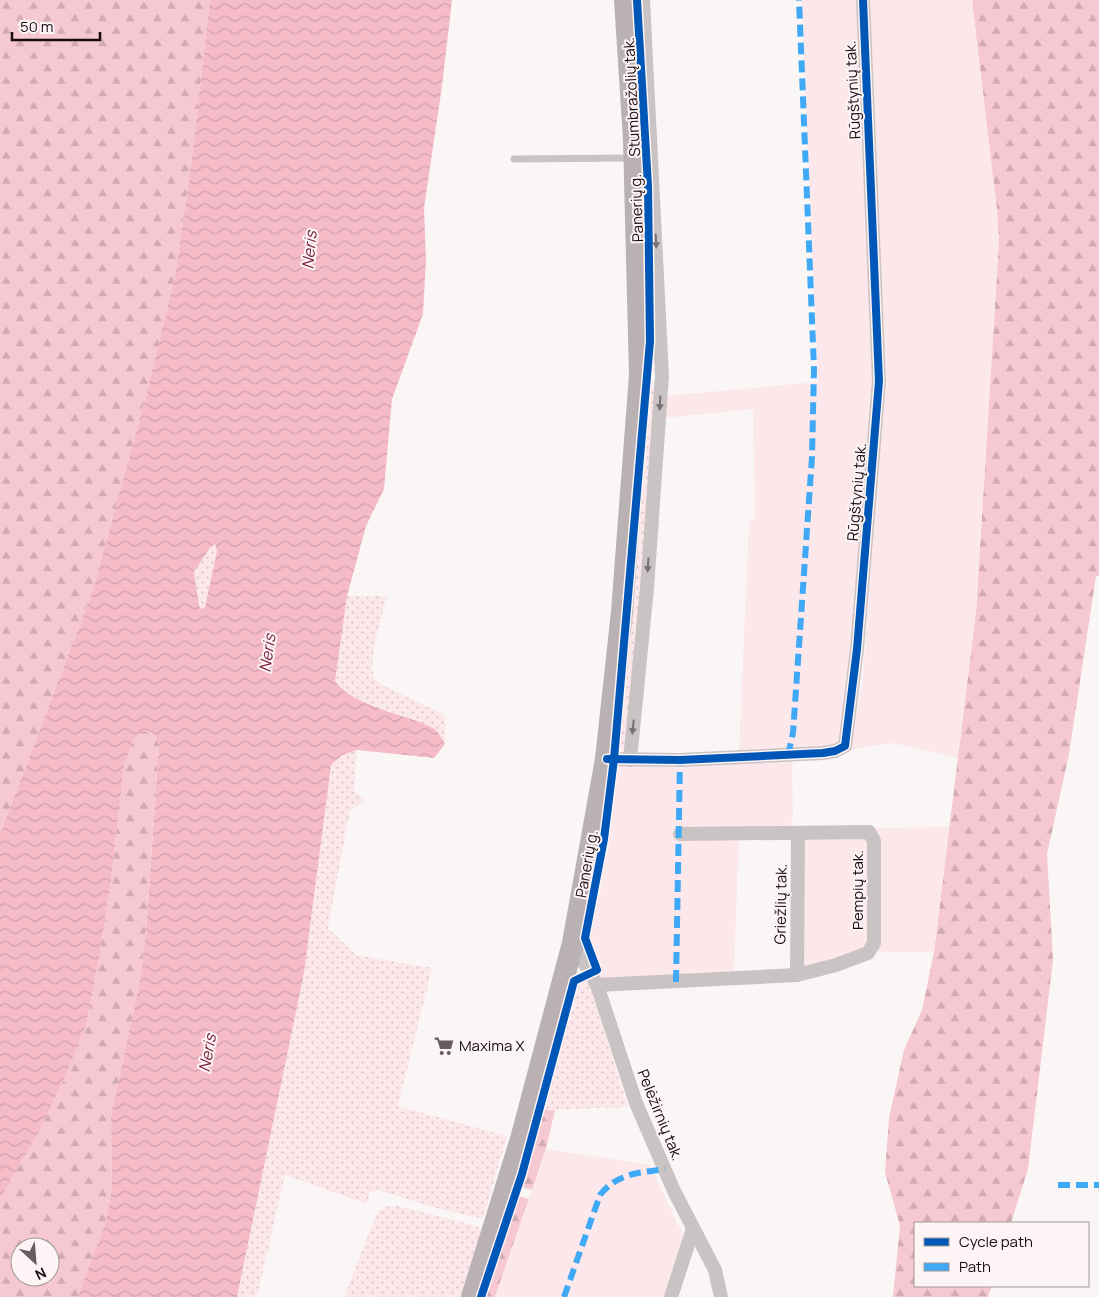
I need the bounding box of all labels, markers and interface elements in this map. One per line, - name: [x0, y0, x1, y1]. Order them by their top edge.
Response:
- scale bar: [12, 10, 100, 42]
- text: 50 m: [20, 16, 54, 37]
- street label: Stumbražolių tak.: [618, 37, 645, 157]
- street label: Rūgštynių tak.: [839, 40, 866, 140]
- street label: Panerių g.: [625, 174, 648, 242]
- water label: Neris: [296, 228, 322, 270]
- one-way arrow: [652, 233, 660, 249]
- one-way arrow: [656, 395, 664, 411]
- street label: Rūgštynių tak.: [842, 442, 871, 542]
- one-way arrow: [644, 558, 652, 574]
- water label: Neris: [253, 631, 281, 673]
- one-way arrow: [629, 719, 637, 735]
- street label: Panerių g.: [570, 829, 603, 899]
- street label: Pempių tak.: [847, 850, 868, 930]
- street label: Griežlių tak.: [769, 863, 792, 945]
- water label: Neris: [193, 1031, 221, 1074]
- supermarket icon: Maxima X: [433, 1035, 455, 1057]
- place label: Maxima X: [459, 1035, 525, 1056]
- street label: Pelėžirnių tak.: [633, 1066, 688, 1164]
- legend: [914, 1222, 1089, 1287]
- text: Cycle path: [959, 1231, 1033, 1252]
- north arrow: [10, 1237, 60, 1287]
- text: Path: [959, 1256, 991, 1277]
- text: N: [32, 1263, 50, 1285]

